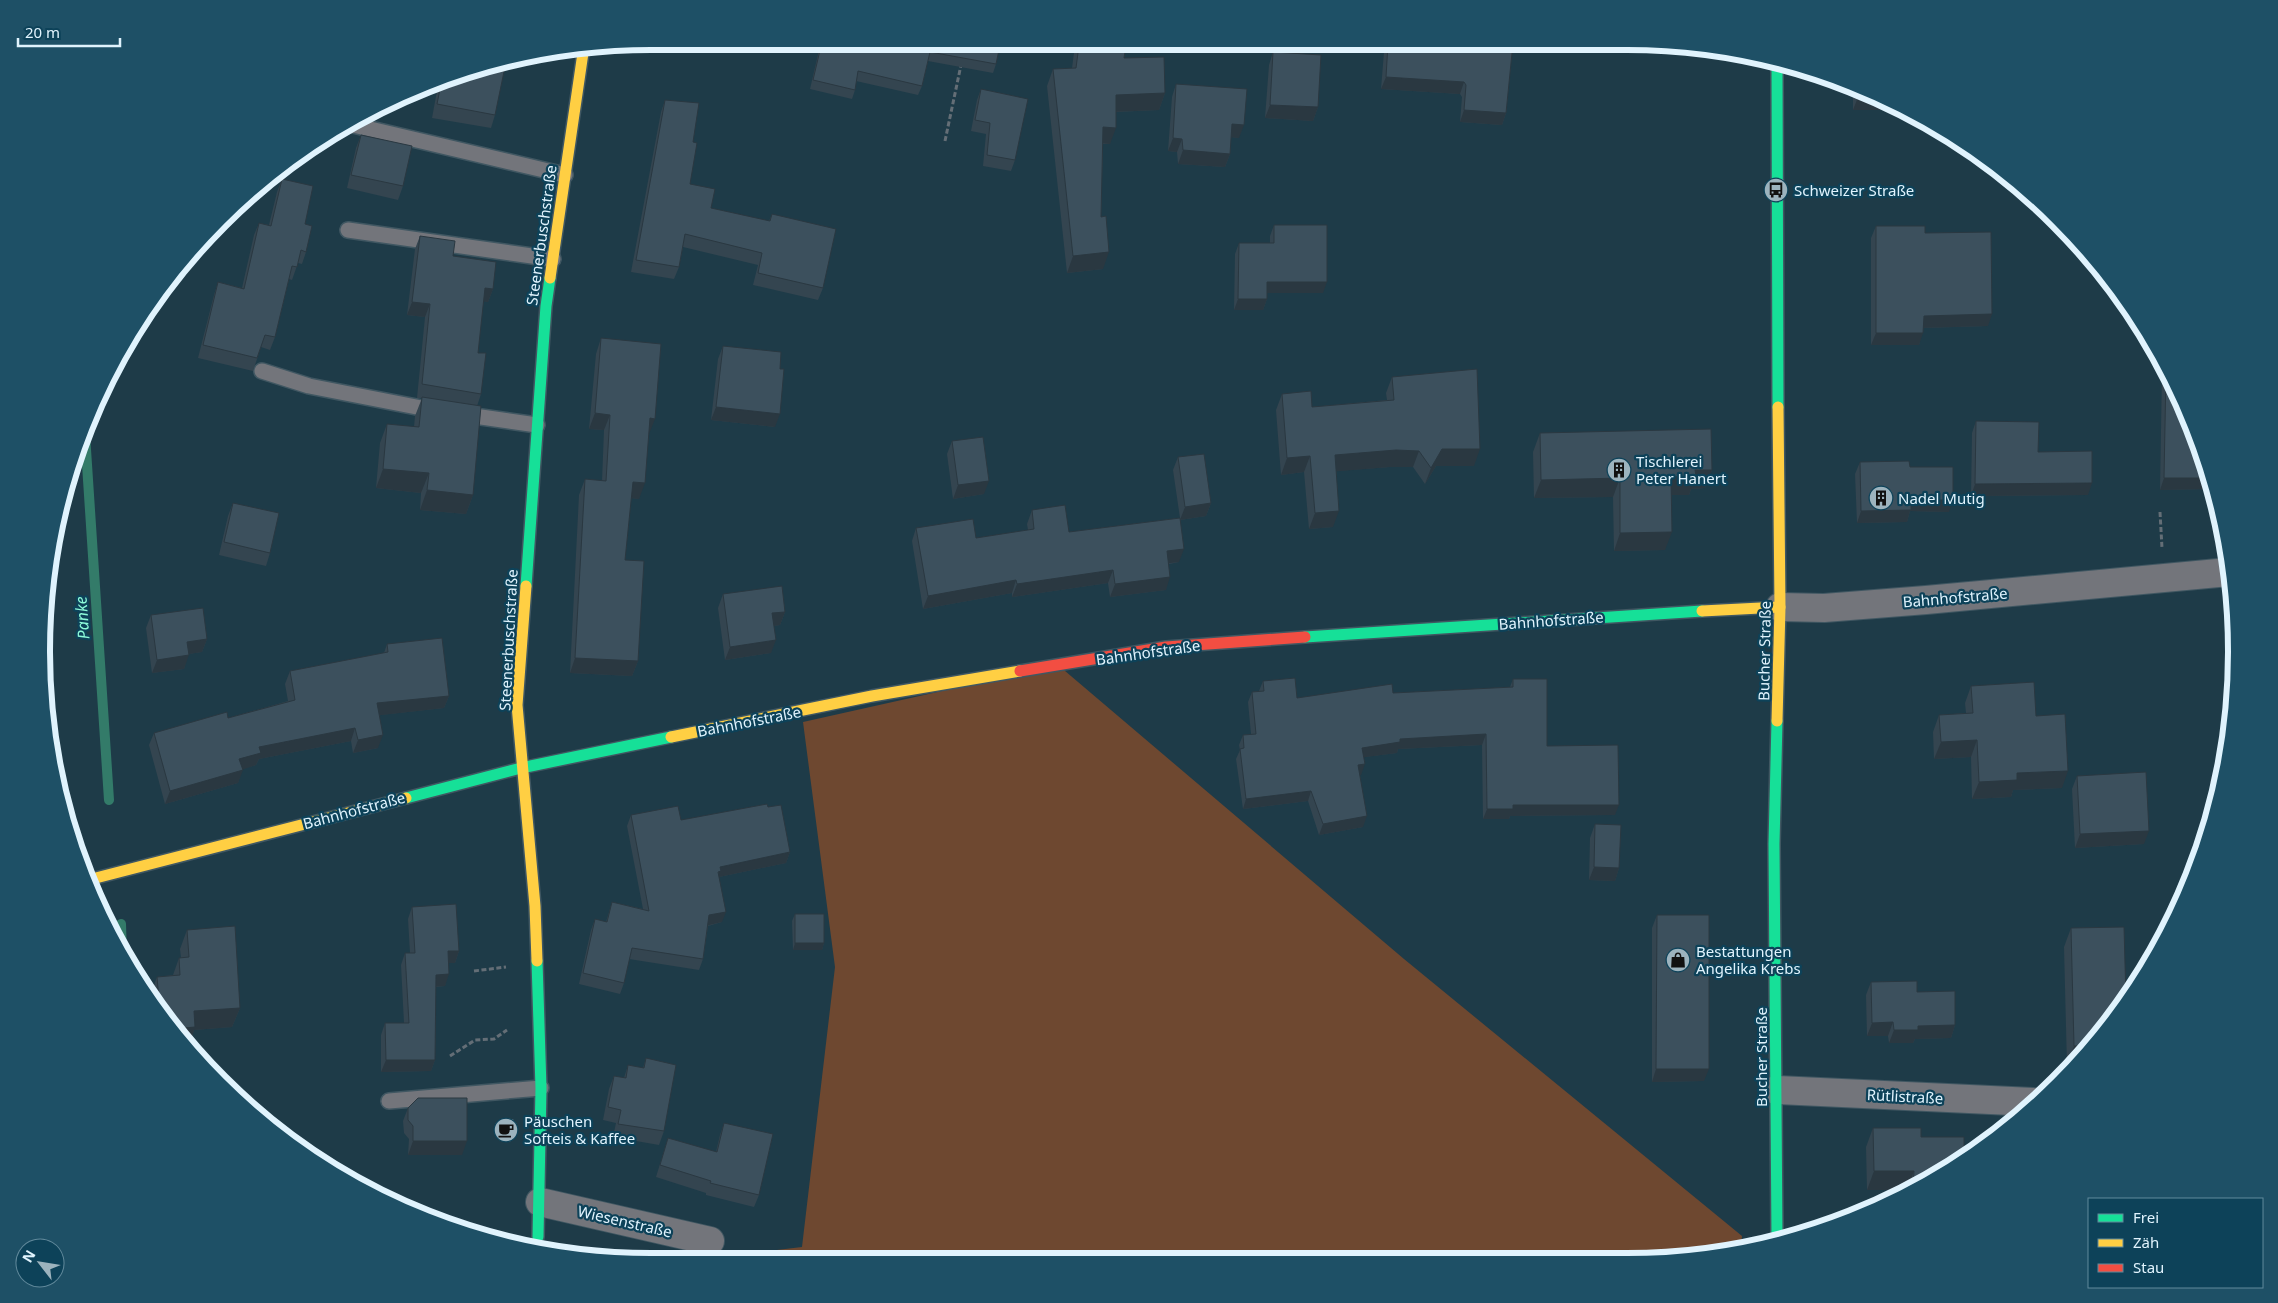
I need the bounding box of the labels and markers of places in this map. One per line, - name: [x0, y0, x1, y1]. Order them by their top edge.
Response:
- bus stop icon: Schweizer Straße: [1763, 177, 1789, 203]
- place label: Schweizer Straße: [1794, 180, 1914, 200]
- place label: Tischlerei Peter Hanert: [1636, 451, 1727, 488]
- building icon: Tischlerei Peter Hanert: [1606, 457, 1632, 483]
- building icon: Nadel Mutig: [1868, 485, 1894, 511]
- place label: Nadel Mutig: [1898, 488, 1985, 508]
- place label: Bestattungen Angelika Krebs: [1696, 941, 1801, 978]
- shop icon: Bestattungen Angelika Krebs: [1665, 947, 1691, 973]
- place label: Päuschen Softeis & Kaffee: [524, 1111, 635, 1148]
- cafe icon: Päuschen Softeis & Kaffee: [493, 1117, 519, 1143]

